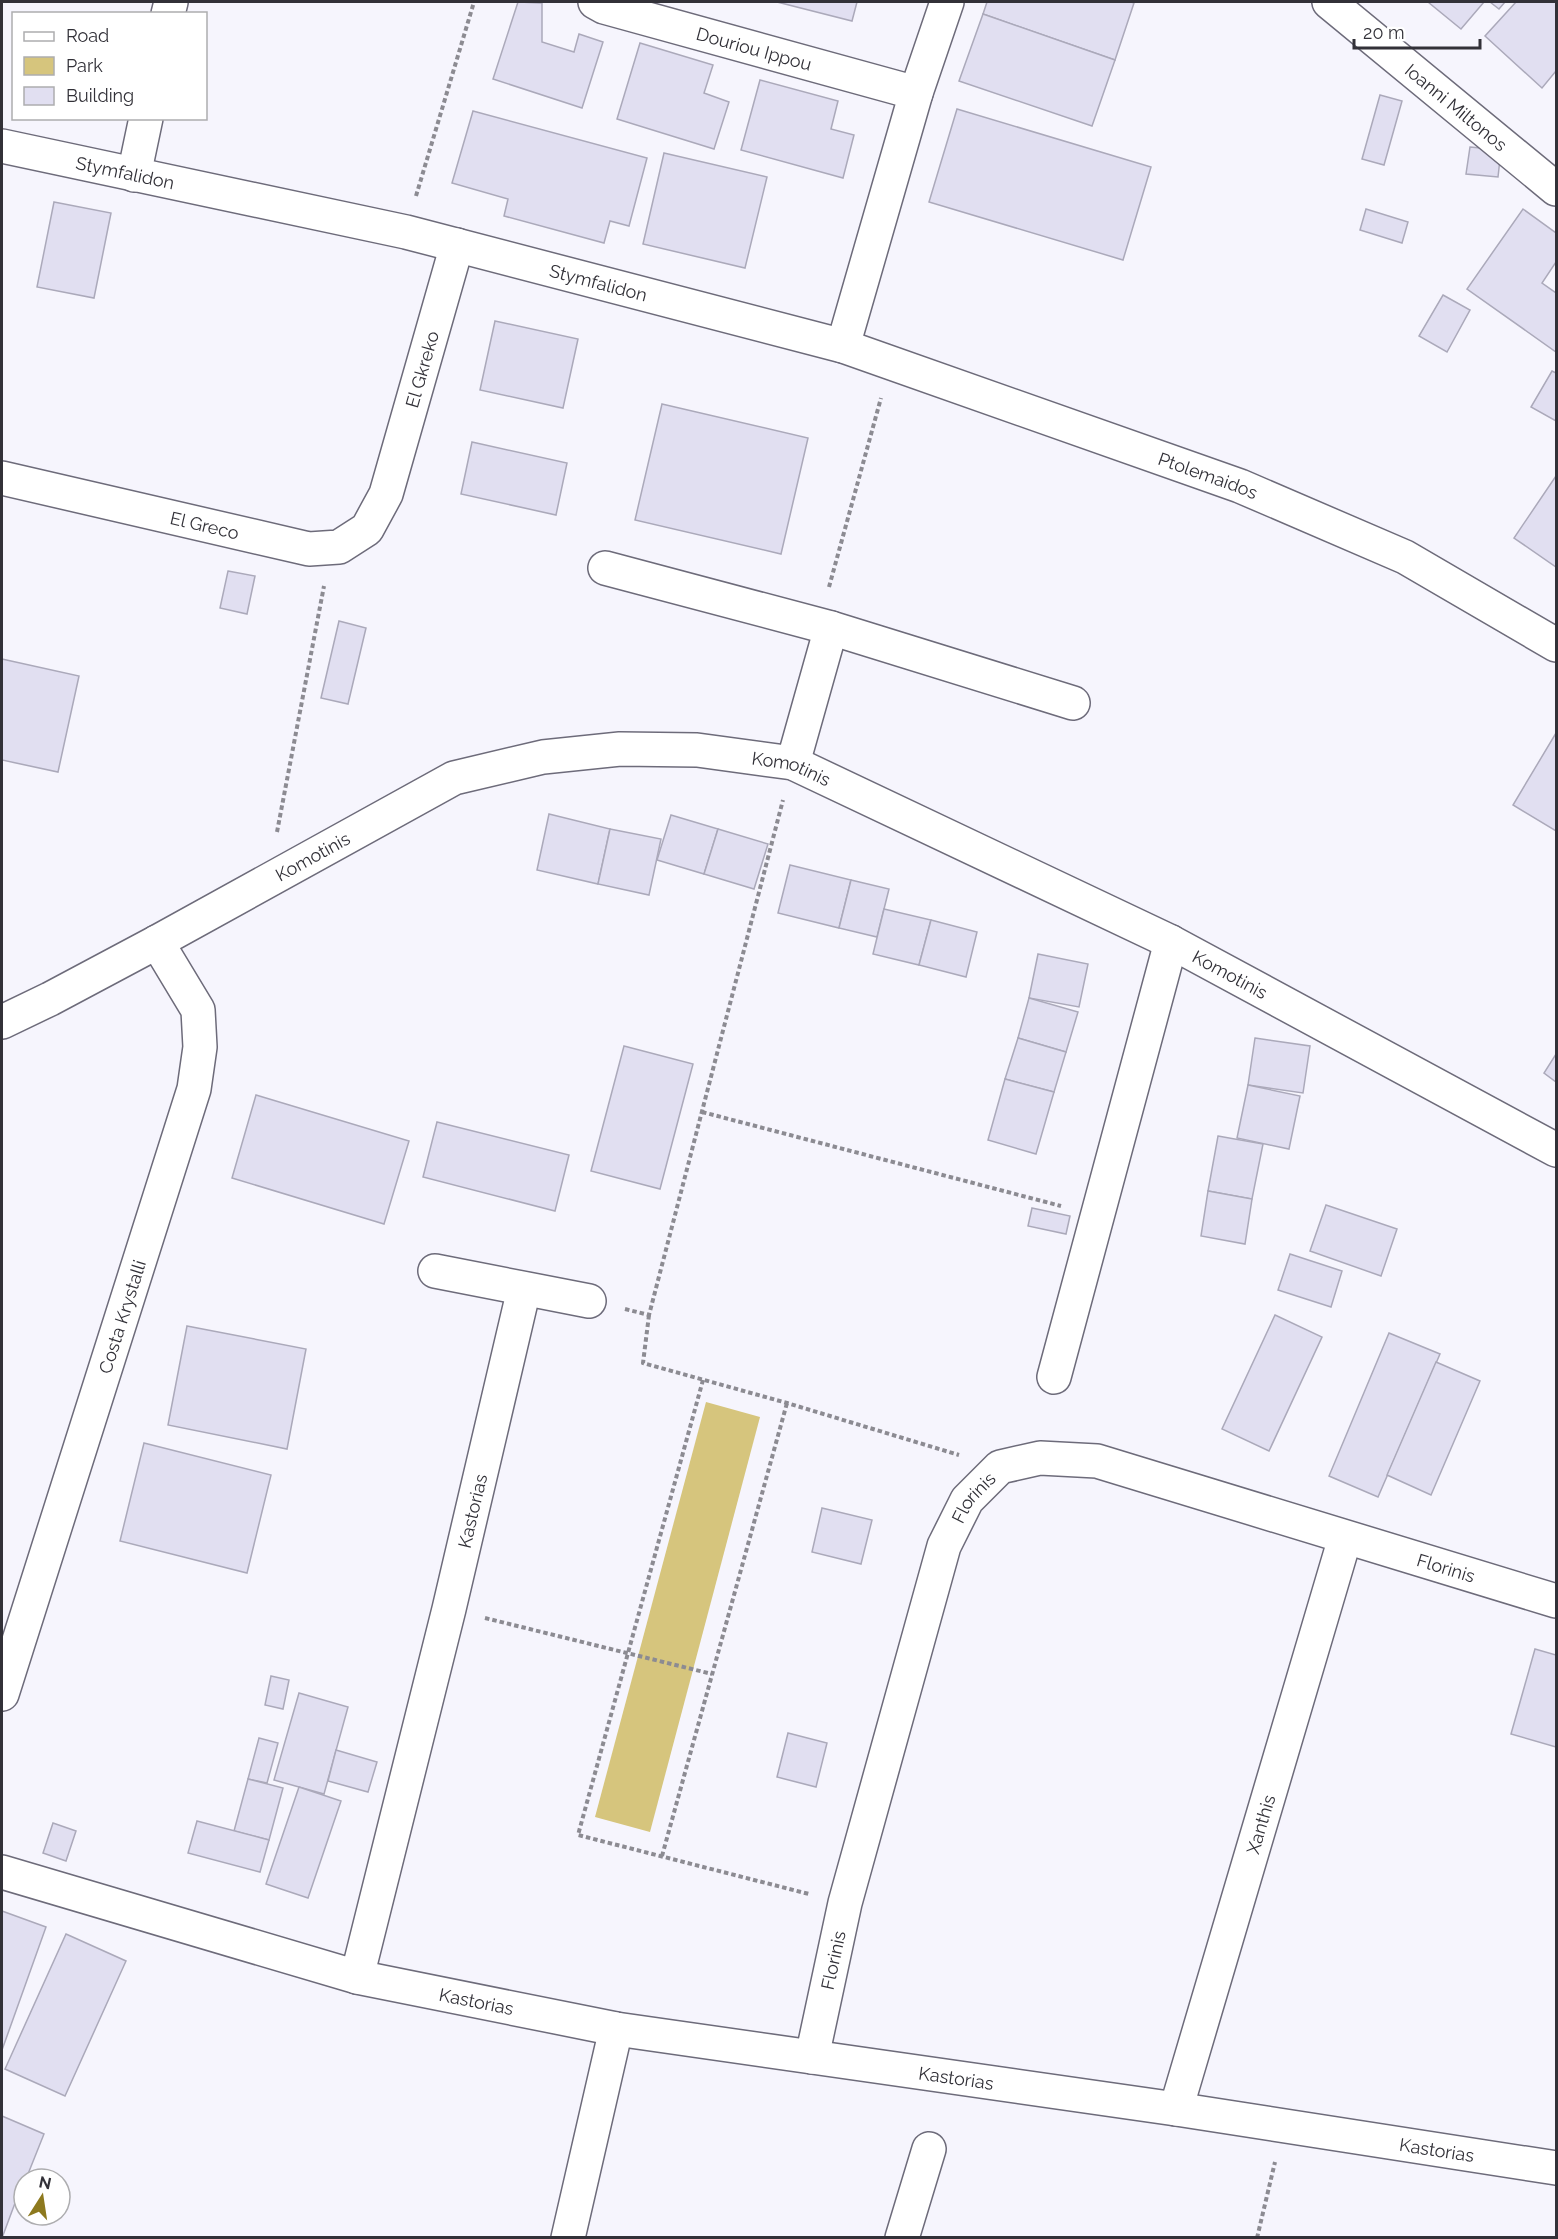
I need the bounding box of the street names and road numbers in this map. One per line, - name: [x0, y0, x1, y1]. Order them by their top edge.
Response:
- street label: Douriou Ippou: [694, 22, 814, 74]
- street label: Ioanni Miltonos: [1401, 59, 1512, 155]
- street label: Stymfalidon: [74, 152, 176, 193]
- street label: Stymfalidon: [547, 259, 650, 305]
- street label: El Gkreko: [401, 328, 443, 410]
- street label: Ptolemaidos: [1156, 448, 1261, 503]
- street label: El Greco: [168, 507, 241, 543]
- street label: Komotinis: [751, 747, 834, 790]
- street label: Komotinis: [271, 827, 354, 885]
- street label: Komotinis: [1189, 945, 1272, 1003]
- street label: Costa Krystalli: [94, 1257, 150, 1376]
- street label: Florinis: [947, 1467, 1000, 1526]
- street label: Kastorias: [453, 1472, 491, 1550]
- street label: Florinis: [1414, 1549, 1478, 1586]
- street label: Xanthis: [1242, 1792, 1279, 1856]
- street label: Florinis: [816, 1929, 849, 1992]
- street label: Kastorias: [437, 1983, 516, 2019]
- street label: Kastorias: [917, 2062, 995, 2093]
- street label: Kastorias: [1398, 2133, 1476, 2166]

